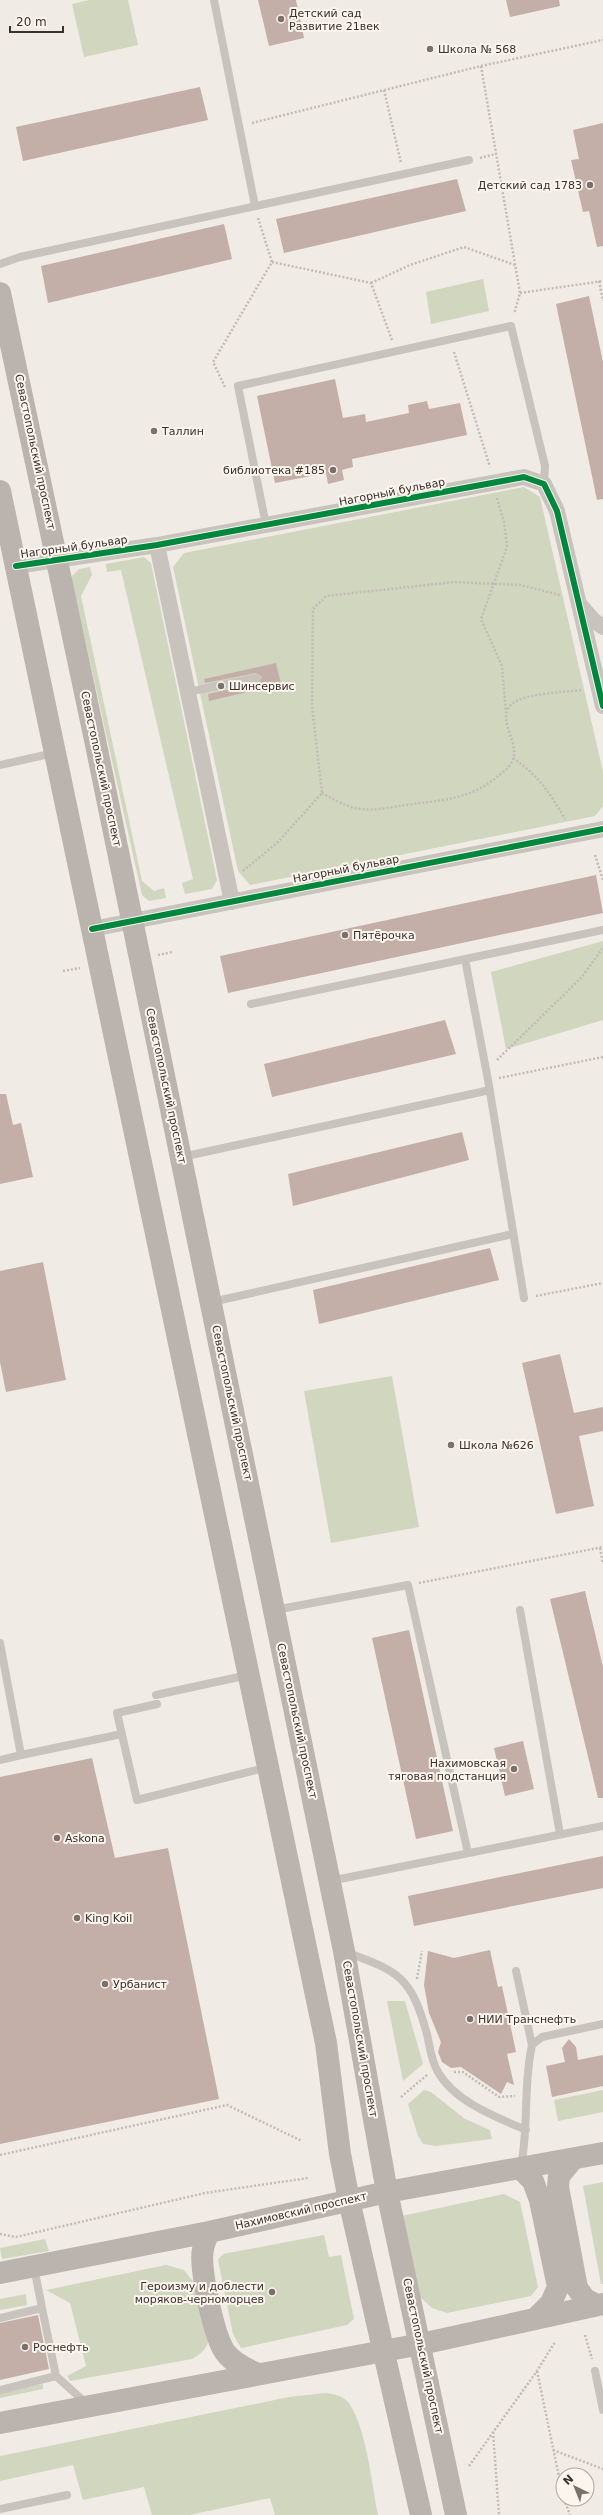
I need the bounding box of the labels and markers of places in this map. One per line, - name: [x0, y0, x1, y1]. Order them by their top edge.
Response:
- place label: Детский сад Развитие 21век: [289, 7, 380, 33]
- marker: Детский сад Развитие 21век: [276, 14, 286, 24]
- place label: Школа № 568: [438, 43, 516, 56]
- marker: Школа № 568: [425, 44, 435, 54]
- place label: Детский сад 1783: [478, 179, 582, 192]
- marker: Детский сад 1783: [585, 180, 595, 190]
- place label: Таллин: [161, 425, 204, 438]
- marker: Таллин: [149, 426, 159, 436]
- place label: библиотека #185: [223, 464, 325, 477]
- marker: библиотека #185: [328, 465, 338, 475]
- place label: Шинсервис: [229, 680, 295, 693]
- marker: Шинсервис: [216, 681, 226, 691]
- place label: Пятёрочка: [353, 929, 415, 942]
- marker: Пятёрочка: [340, 930, 350, 940]
- place label: Школа №626: [459, 1439, 534, 1452]
- marker: Школа №626: [446, 1440, 456, 1450]
- place label: Нахимовская тяговая подстанция: [388, 1757, 506, 1783]
- marker: Нахимовская тяговая подстанция: [509, 1764, 519, 1774]
- place label: Askona: [65, 1832, 105, 1845]
- marker: Askona: [52, 1833, 62, 1843]
- place label: King Koil: [85, 1912, 132, 1925]
- marker: King Koil: [72, 1913, 82, 1923]
- place label: Урбанист: [113, 1978, 168, 1991]
- marker: Урбанист: [100, 1979, 110, 1989]
- place label: НИИ Транснефть: [478, 2013, 576, 2026]
- marker: НИИ Транснефть: [465, 2014, 475, 2024]
- place label: Героизму и доблести моряков-черноморцев: [135, 2280, 264, 2306]
- marker: Героизму и доблести моряков-черноморцев: [267, 2287, 277, 2297]
- place label: Роснефть: [33, 2341, 89, 2354]
- marker: Роснефть: [20, 2342, 30, 2352]

